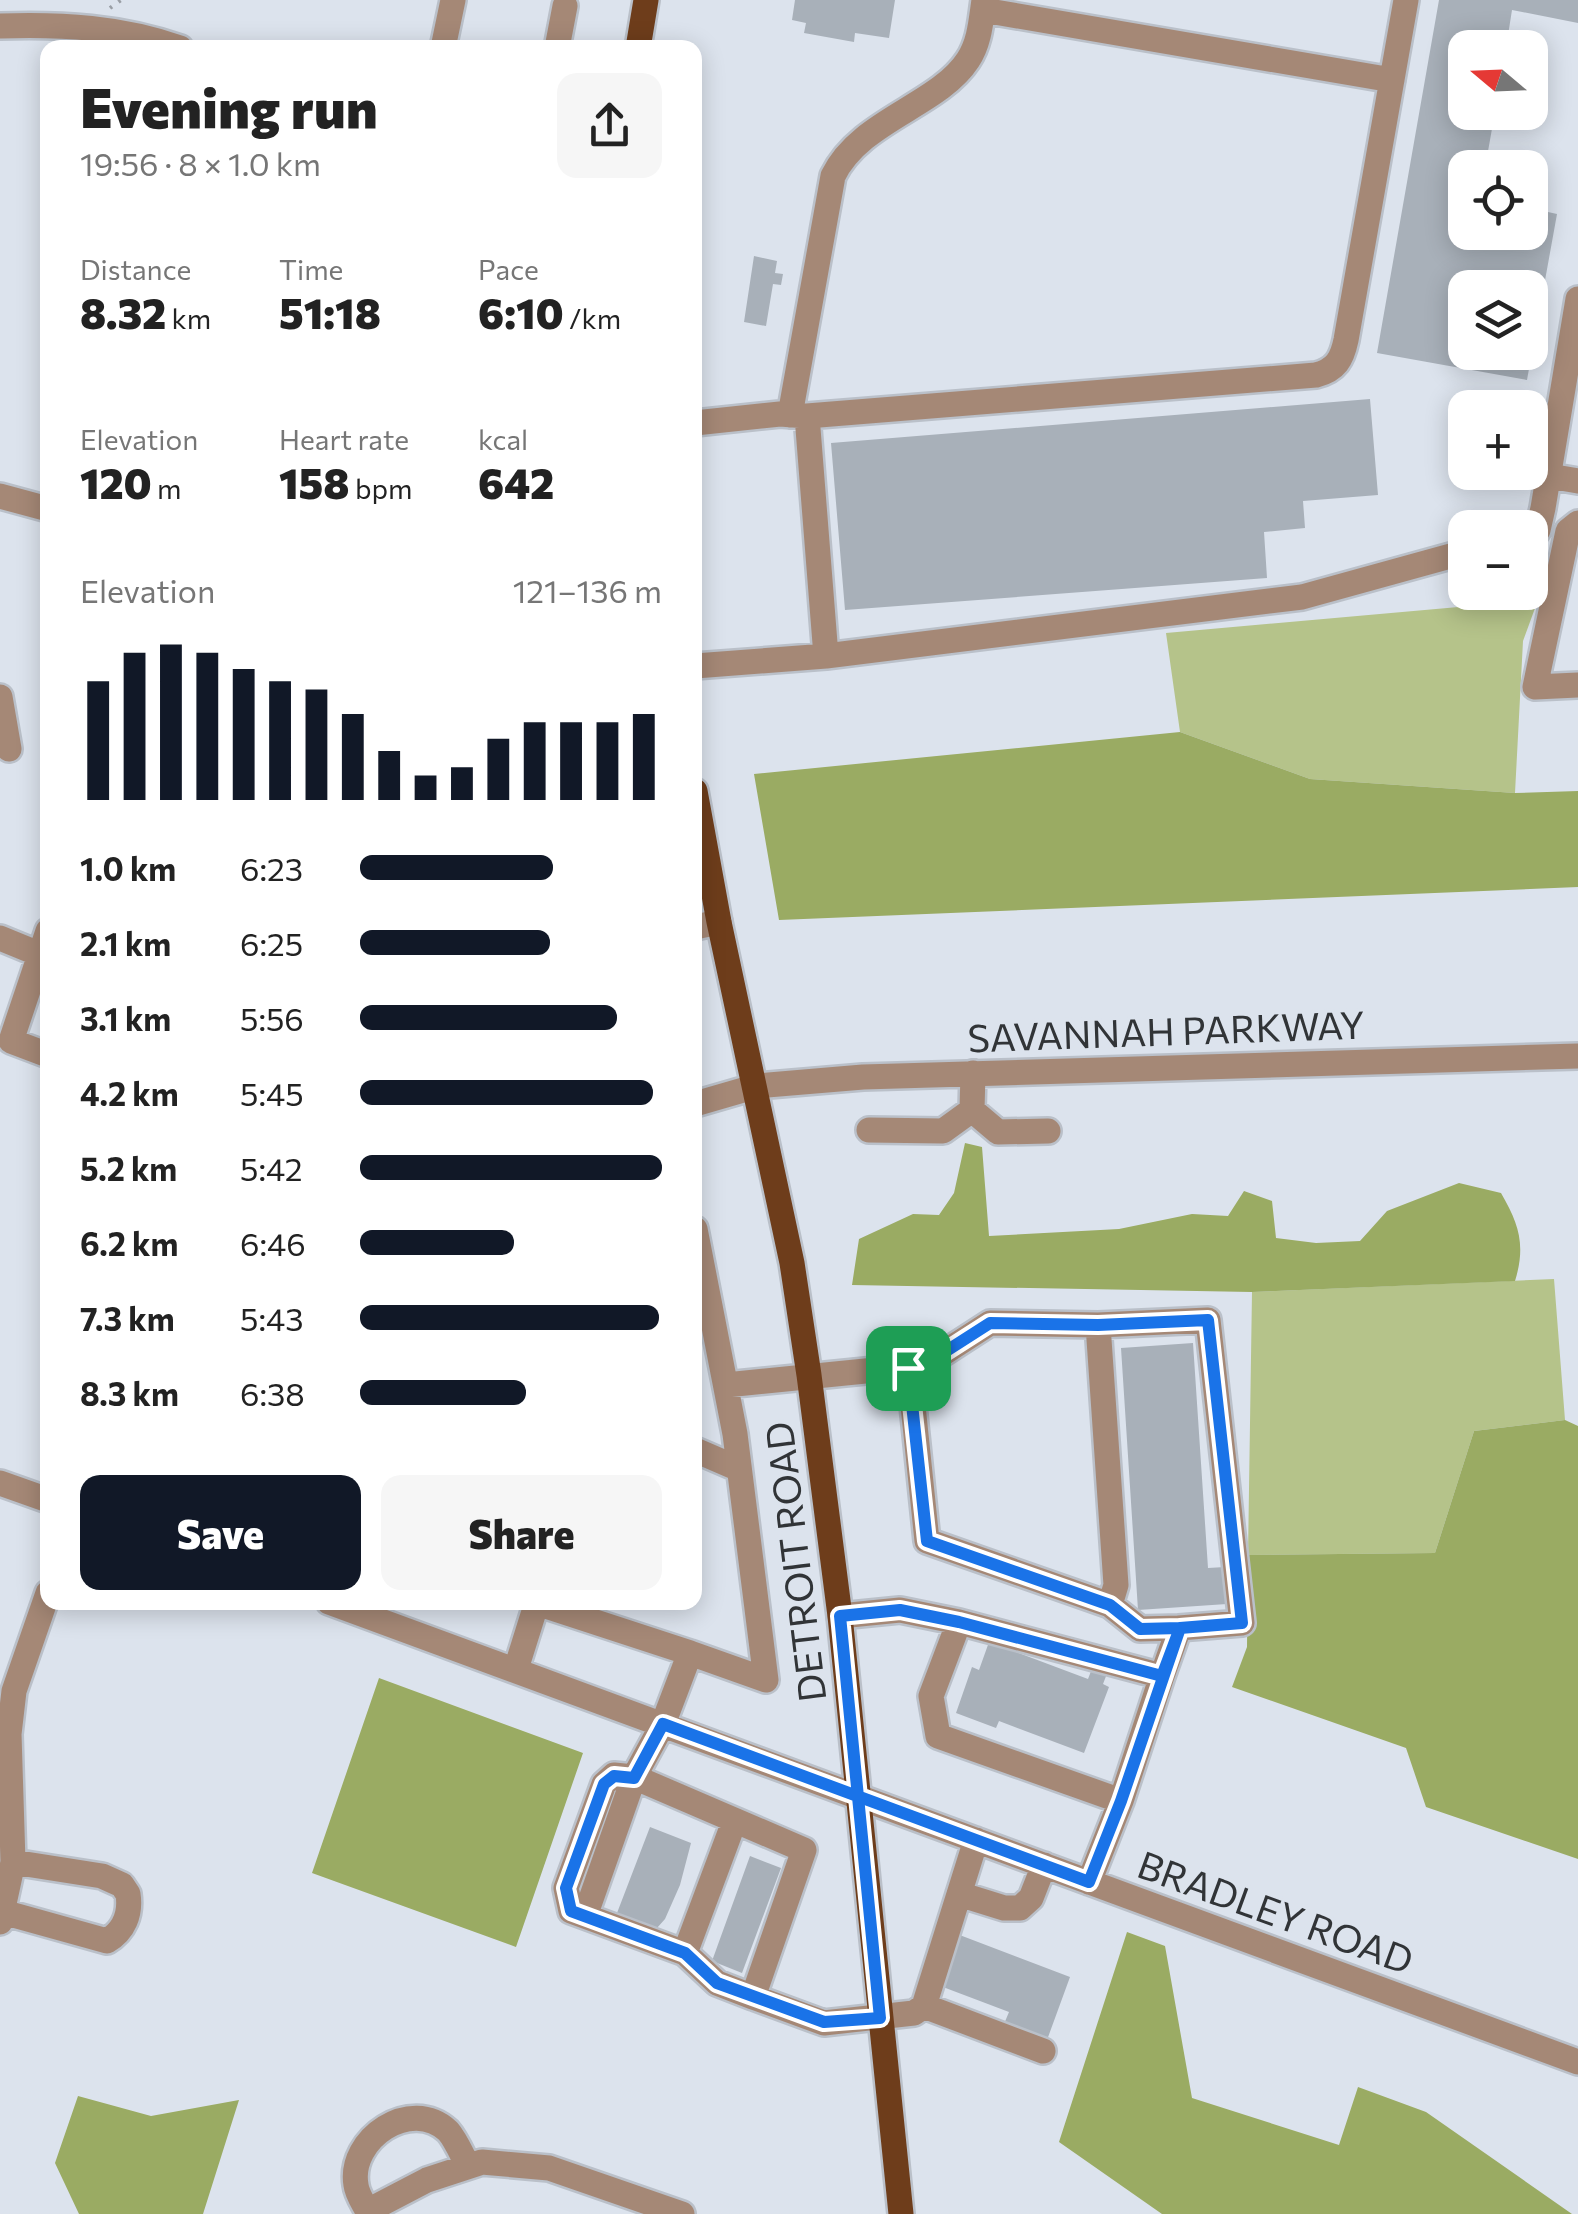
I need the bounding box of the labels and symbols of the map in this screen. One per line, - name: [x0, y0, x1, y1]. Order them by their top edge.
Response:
- north arrow: [1448, 30, 1548, 130]
- street label: SAVANNAH PARKWAY: [967, 1000, 1365, 1060]
- pin: [866, 1326, 951, 1411]
- street label: DETROIT ROAD: [753, 1419, 835, 1705]
- street label: BRADLEY ROAD: [1132, 1839, 1420, 1983]

